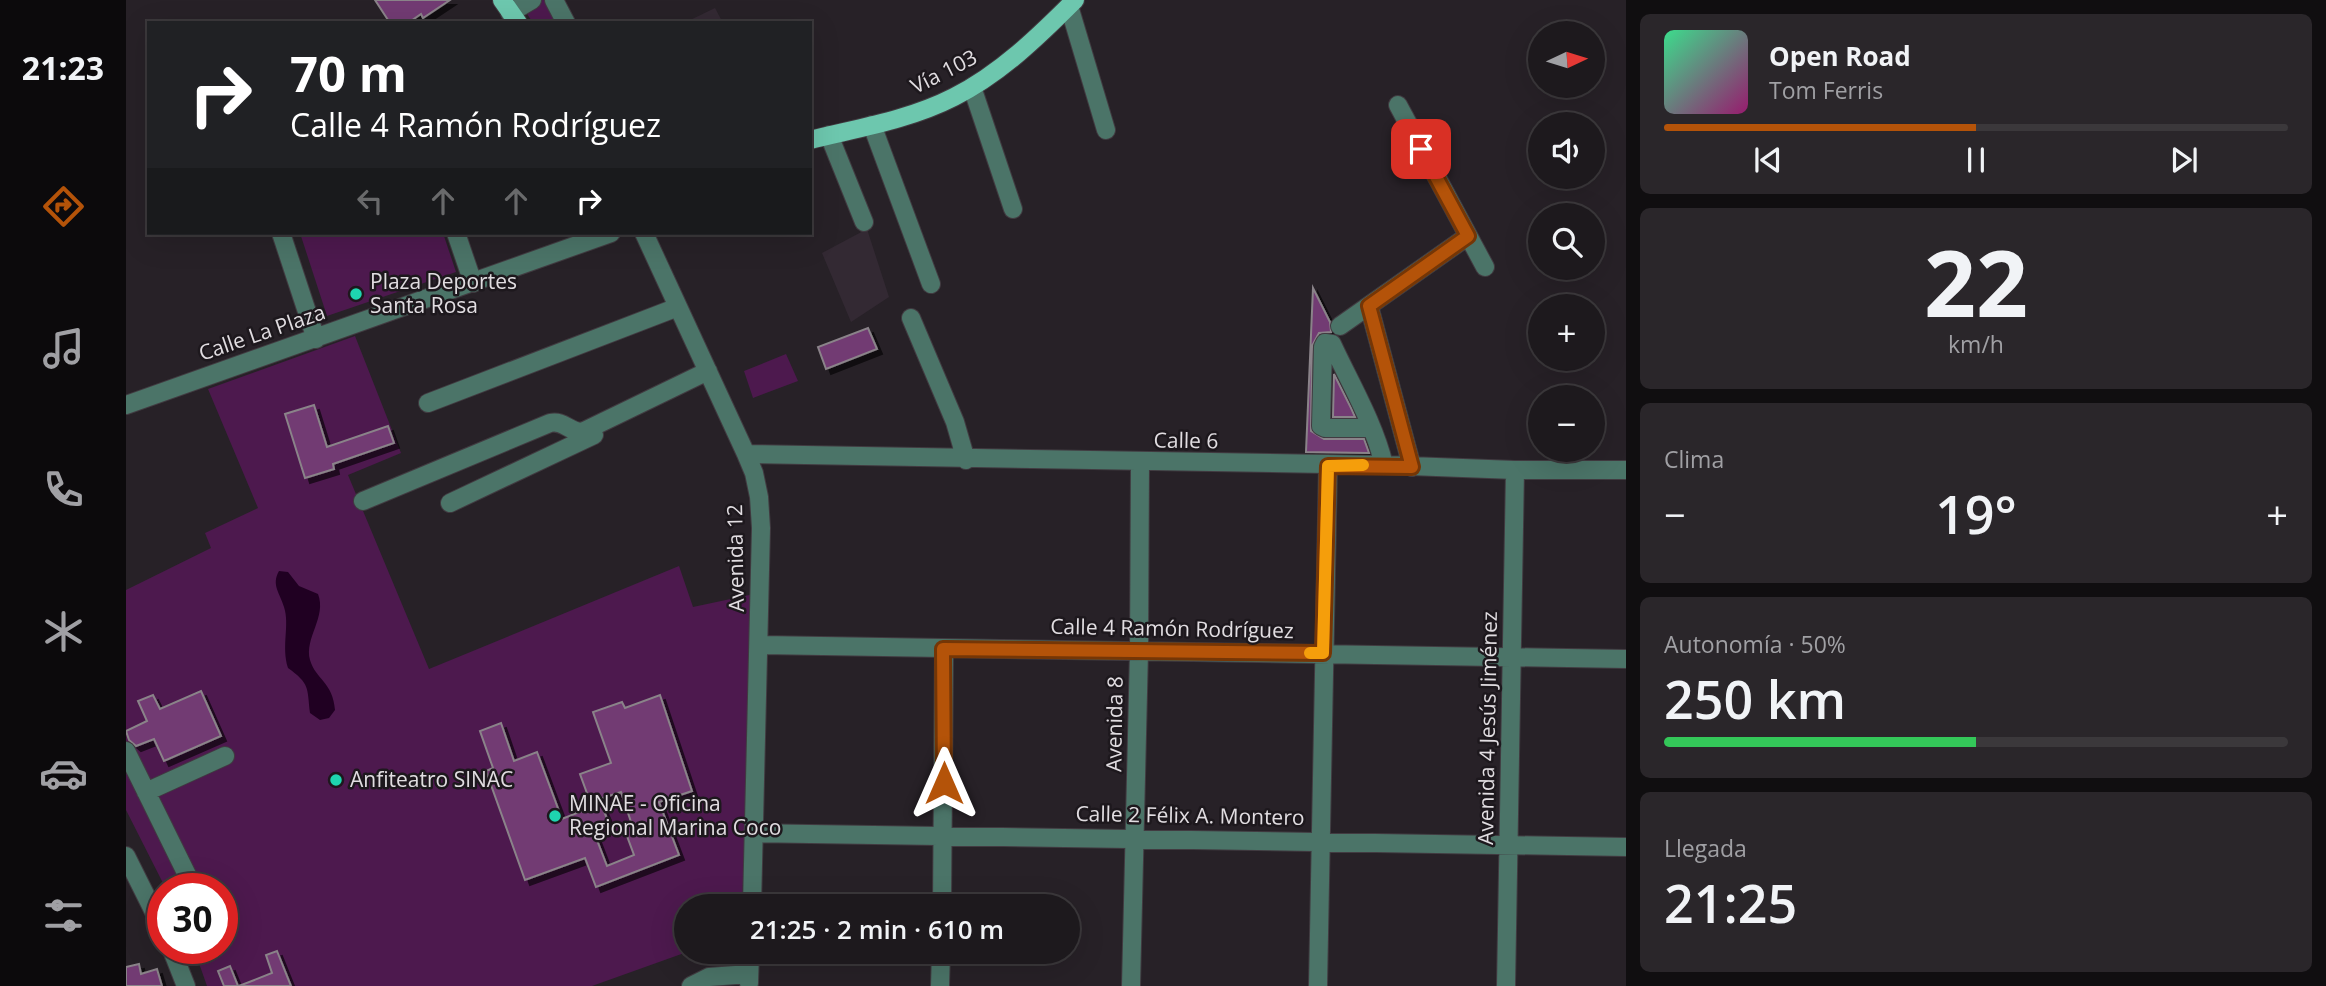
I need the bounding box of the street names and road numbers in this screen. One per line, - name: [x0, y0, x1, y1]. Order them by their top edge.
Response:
- street label: Vía 103: [906, 43, 982, 100]
- street label: Calle La Plaza: [195, 297, 329, 367]
- street label: Calle 6: [1153, 425, 1219, 455]
- street label: Avenida 12: [720, 504, 750, 612]
- street label: Avenida 4 Jesús Jiménez: [1471, 611, 1503, 845]
- street label: Calle 4 Ramón Rodríguez: [1050, 612, 1294, 644]
- street label: Avenida 8: [1099, 676, 1129, 772]
- street label: Calle 2 Félix A. Montero: [1075, 799, 1305, 831]

